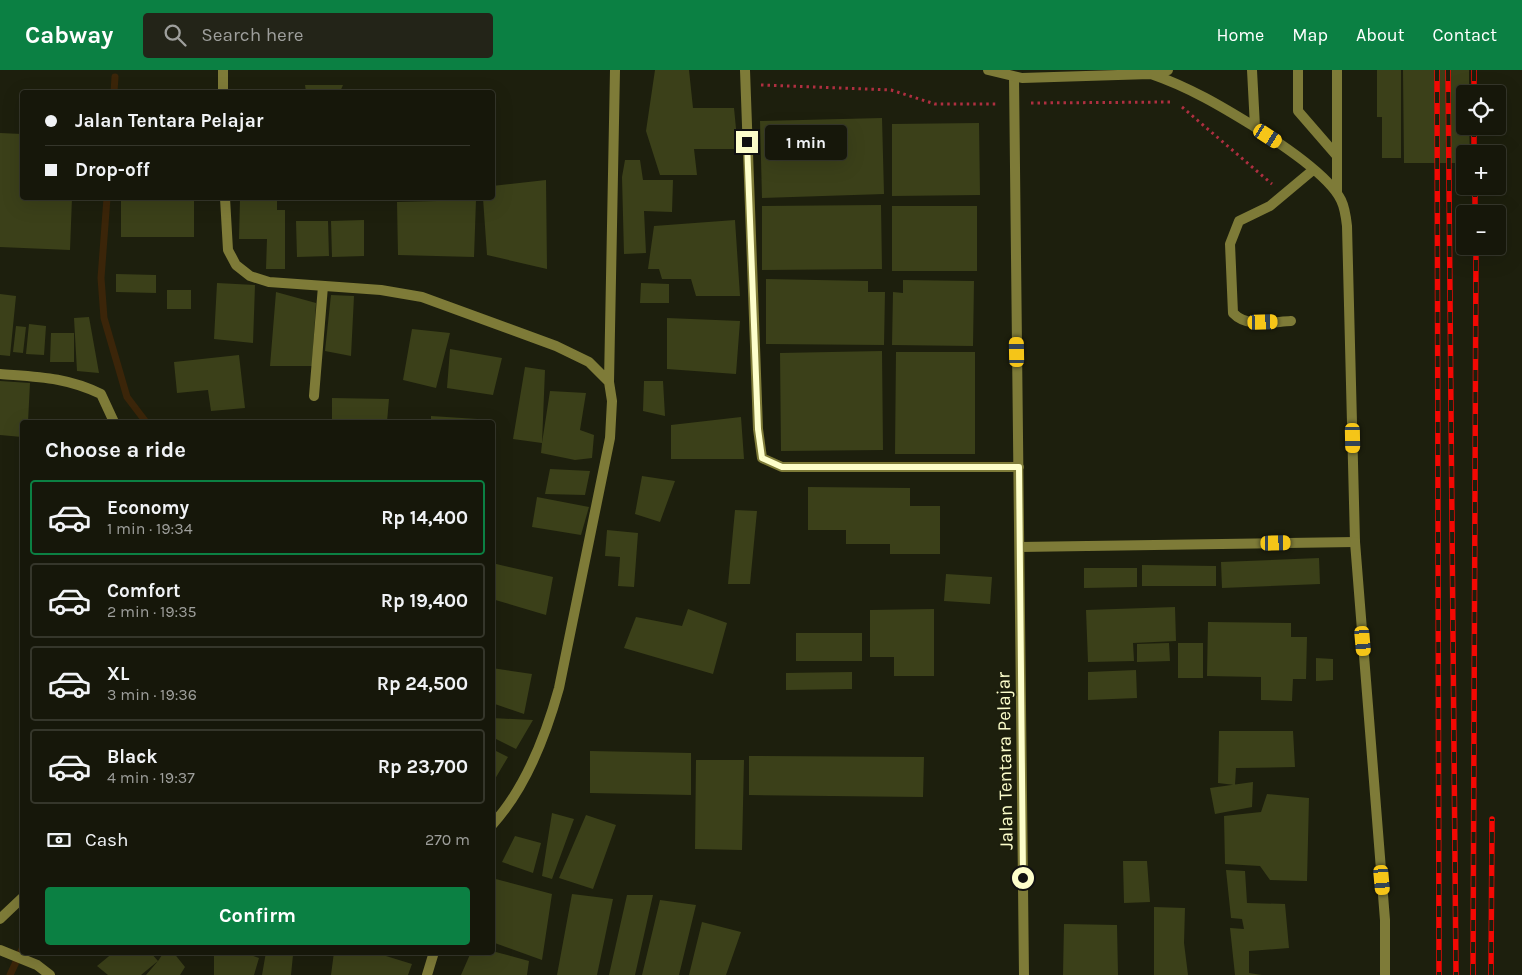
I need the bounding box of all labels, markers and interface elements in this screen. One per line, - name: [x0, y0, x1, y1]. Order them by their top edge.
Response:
- search box: [143, 13, 493, 58]
- text: Cabway: [25, 21, 113, 49]
- icon: search: [161, 21, 189, 49]
- text: Search here: [201, 24, 304, 46]
- text: Home: [1216, 24, 1264, 46]
- text: Map: [1292, 24, 1328, 46]
- text: About: [1356, 24, 1405, 46]
- text: Contact: [1433, 24, 1497, 46]
- map controls: [1456, 85, 1506, 255]
- button: locate: [1456, 85, 1506, 135]
- text: Jalan Tentara Pelajar: [75, 110, 263, 132]
- car: [1251, 122, 1284, 150]
- callout: 1 min: [764, 124, 847, 160]
- route end: [736, 131, 758, 153]
- text: 1 min: [786, 133, 826, 152]
- button: +: [1456, 145, 1506, 195]
- text: Drop-off: [75, 159, 150, 181]
- button: −: [1456, 205, 1506, 255]
- car: [1247, 314, 1278, 330]
- car: [1009, 337, 1024, 367]
- car: [1345, 423, 1360, 453]
- text: Choose a ride: [45, 437, 186, 463]
- icon: car: [47, 495, 92, 540]
- text: Economy: [107, 497, 189, 519]
- text: Rp 14,400: [381, 507, 468, 529]
- text: 1 min · 19:34: [107, 519, 193, 538]
- car: [1260, 535, 1291, 551]
- icon: car: [47, 578, 92, 623]
- text: Comfort: [107, 580, 181, 602]
- text: Rp 19,400: [381, 590, 468, 612]
- text: 2 min · 19:35: [107, 602, 197, 621]
- car: [1354, 625, 1371, 657]
- icon: car: [47, 661, 92, 706]
- text: XL: [107, 663, 129, 685]
- street label: Jalan Tentara Pelajar: [992, 672, 1018, 850]
- text: Rp 24,500: [377, 673, 468, 695]
- text: 3 min · 19:36: [107, 685, 197, 704]
- icon: car: [47, 744, 92, 789]
- text: Black: [107, 746, 158, 768]
- text: Rp 23,700: [378, 756, 468, 778]
- text: 4 min · 19:37: [107, 768, 195, 787]
- icon: cash: [45, 826, 73, 854]
- text: Cash: [85, 829, 129, 851]
- text: 270 m: [425, 830, 470, 849]
- car: [1373, 864, 1390, 896]
- route start: [1012, 867, 1034, 889]
- button: Confirm: [45, 887, 470, 945]

